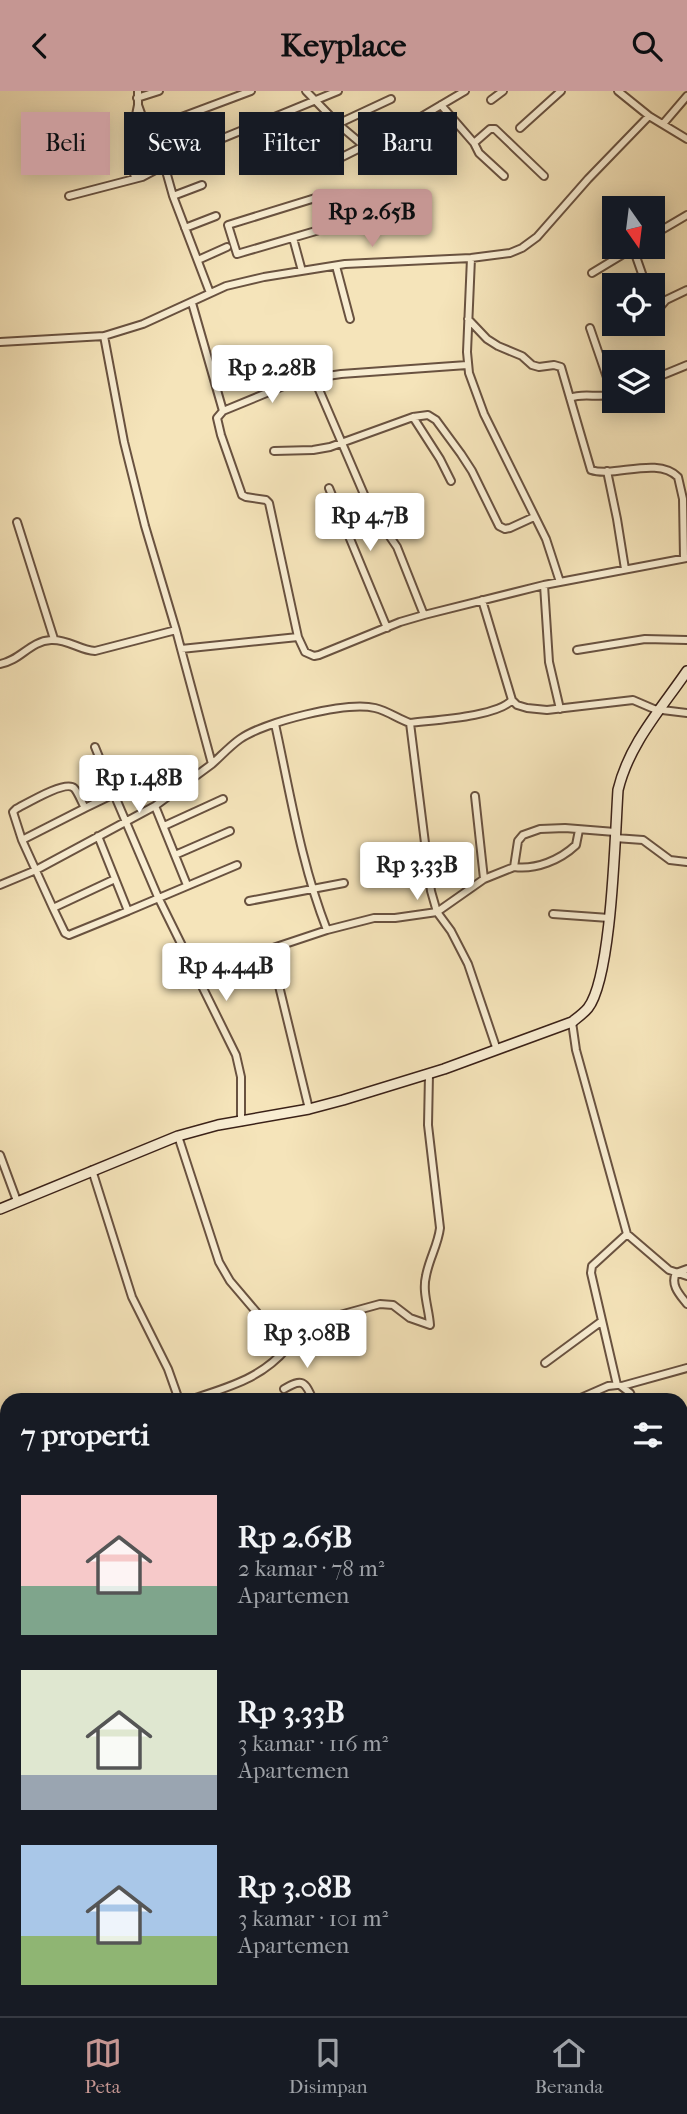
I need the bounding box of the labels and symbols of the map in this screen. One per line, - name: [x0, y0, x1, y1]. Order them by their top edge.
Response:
- pin: Rp 2.65B: [300, 190, 444, 249]
- north arrow: [602, 196, 665, 259]
- pin: Rp 2.28B: [200, 345, 344, 405]
- pin: Rp 4.7B: [305, 493, 435, 553]
- pin: Rp 1.48B: [67, 755, 211, 815]
- pin: Rp 3.33B: [345, 843, 489, 902]
- pin: Rp 4.44B: [154, 943, 298, 1003]
- pin: Rp 3.08B: [235, 1311, 379, 1370]

